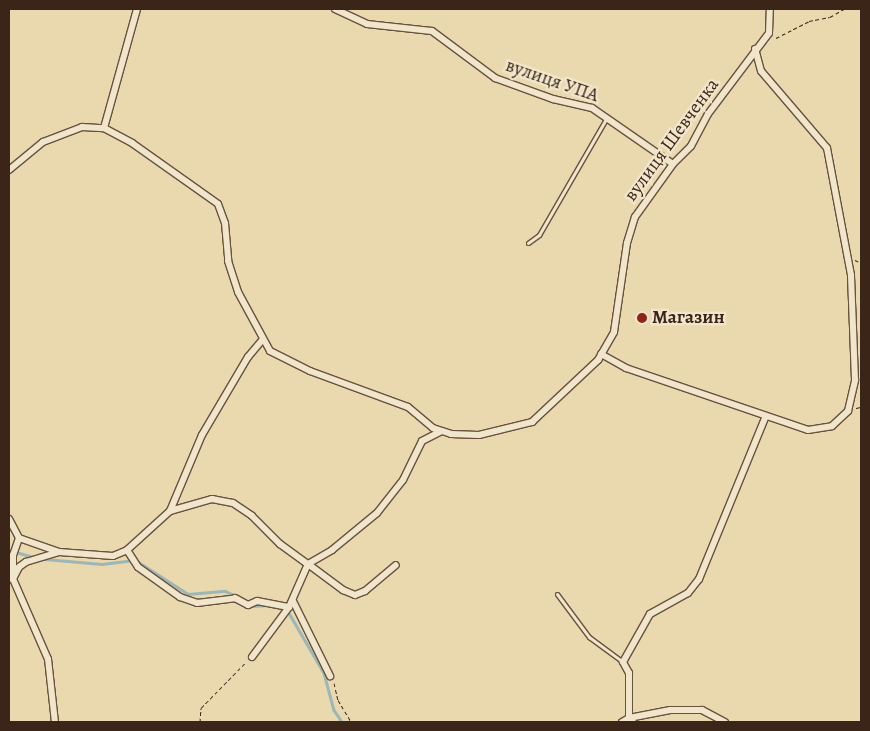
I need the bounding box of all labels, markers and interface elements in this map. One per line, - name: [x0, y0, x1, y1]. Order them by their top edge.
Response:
- street label: вулиця УПА: [502, 54, 602, 108]
- street label: вулиця Шевченка: [620, 74, 724, 206]
- place label: Магазин: [652, 307, 725, 329]
- marker: Магазин: [636, 312, 648, 324]

